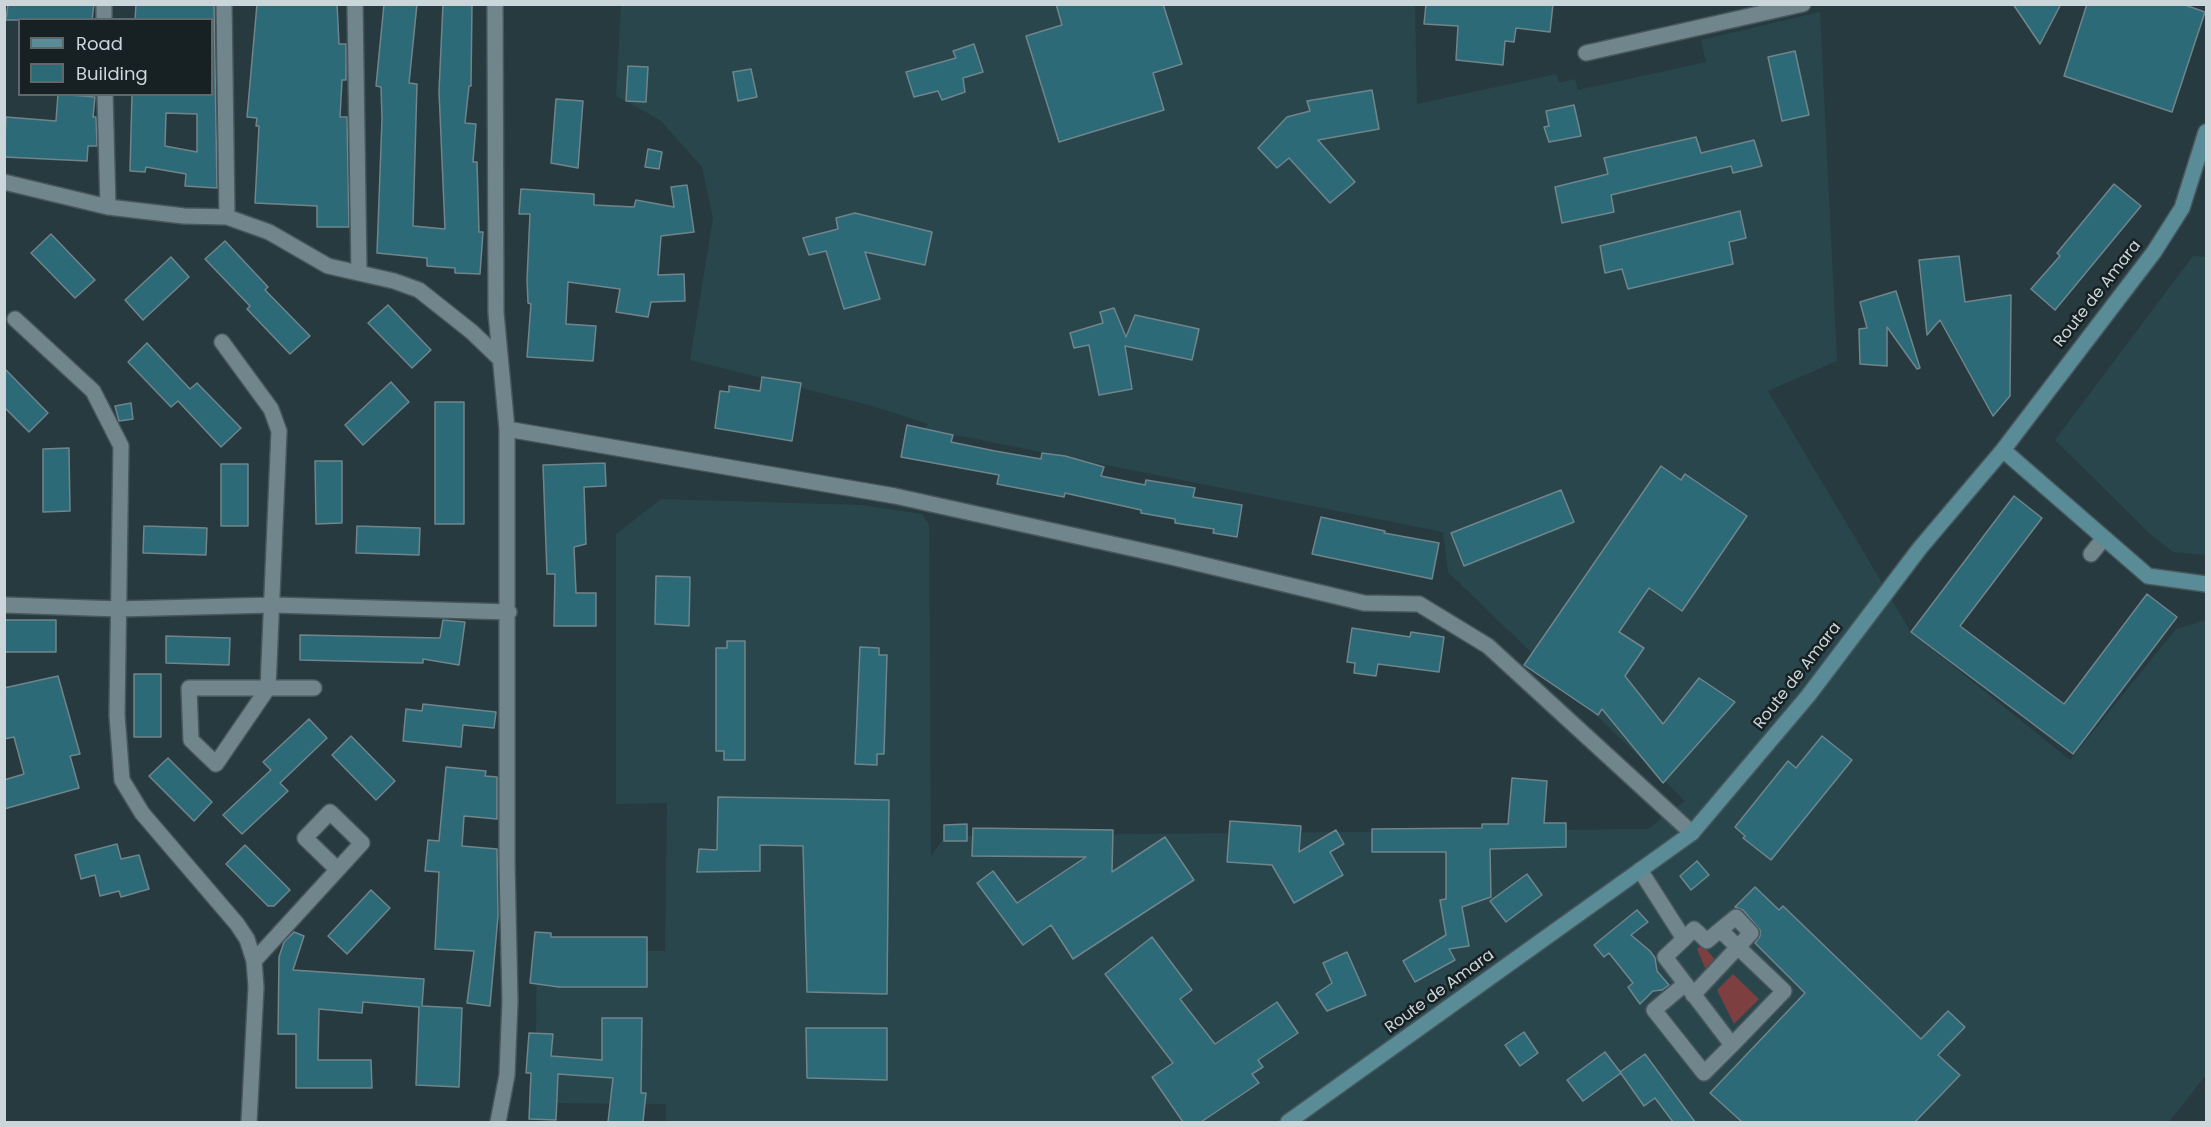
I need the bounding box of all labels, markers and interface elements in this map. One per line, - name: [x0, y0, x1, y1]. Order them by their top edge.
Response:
- legend: [18, 18, 213, 96]
- text: Road: [76, 31, 123, 56]
- text: Building: [76, 61, 148, 86]
- street label: Route de Amara: [2050, 237, 2146, 351]
- street label: Route de Amara: [1750, 619, 1846, 733]
- street label: Route de Amara: [1382, 946, 1498, 1038]

